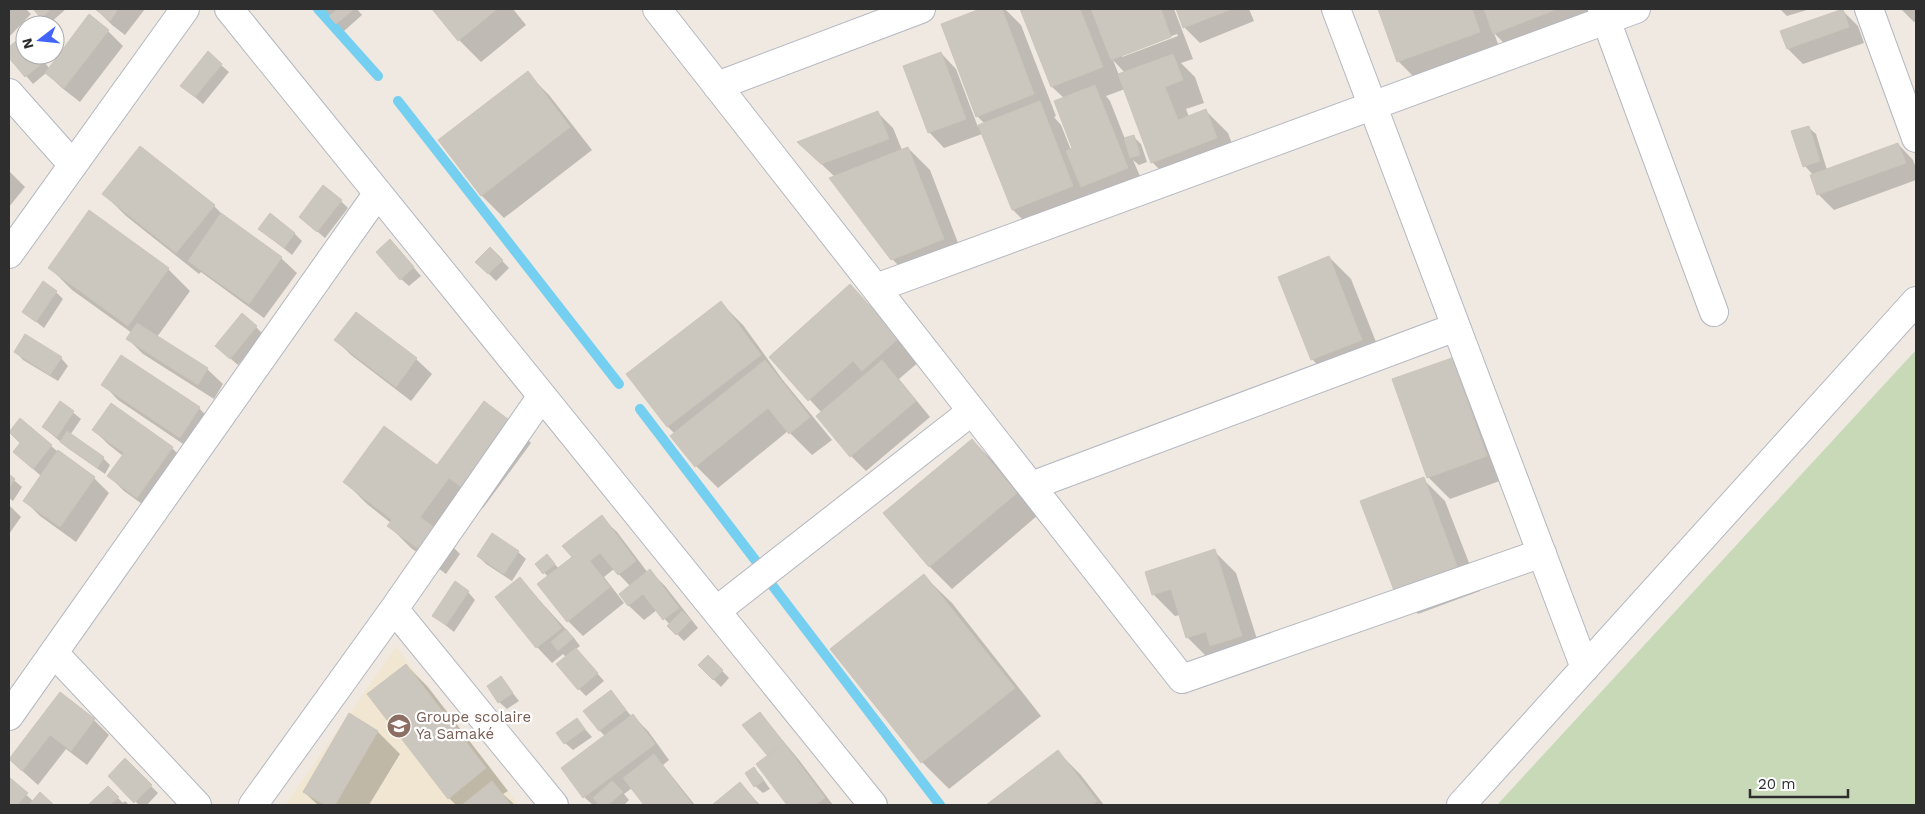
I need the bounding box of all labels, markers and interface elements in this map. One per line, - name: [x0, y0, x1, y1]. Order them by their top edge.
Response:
- north arrow: [15, 15, 65, 65]
- text: N: [18, 36, 37, 51]
- place label: Groupe scolaire Ya Samaké: [416, 708, 531, 743]
- school or university icon: Groupe scolaire Ya Samaké: [386, 713, 412, 739]
- scale bar: [1750, 766, 1848, 798]
- text: 20 m: [1758, 775, 1796, 793]

